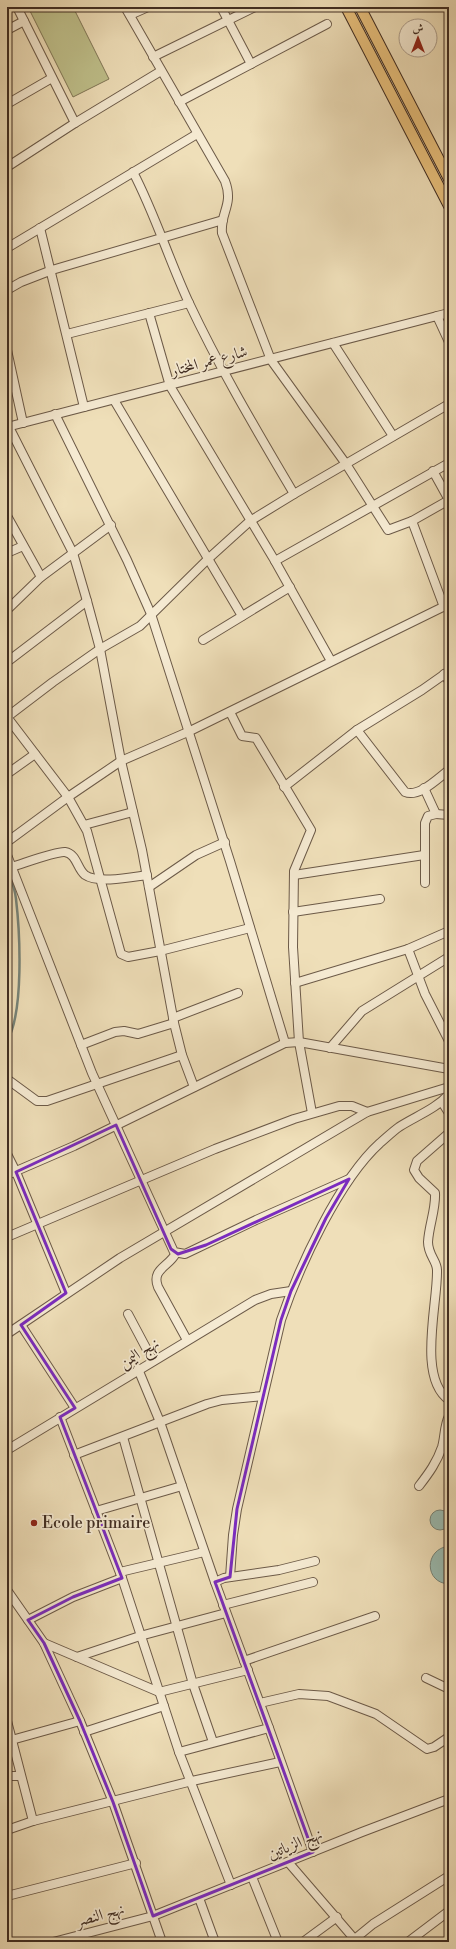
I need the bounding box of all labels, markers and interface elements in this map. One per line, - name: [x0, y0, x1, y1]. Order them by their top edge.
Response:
- north arrow: [398, 18, 438, 58]
- text: ش: [413, 22, 424, 36]
- street label: شارع عمر المختار: [166, 341, 250, 384]
- street label: نهج اليمن: [115, 1333, 165, 1376]
- place label: Ecole primaire: [42, 1513, 150, 1533]
- marker: Ecole primaire: [29, 1518, 39, 1528]
- street label: نهج الزياتين: [265, 1824, 327, 1868]
- street label: نهج النصر: [72, 1899, 127, 1935]

